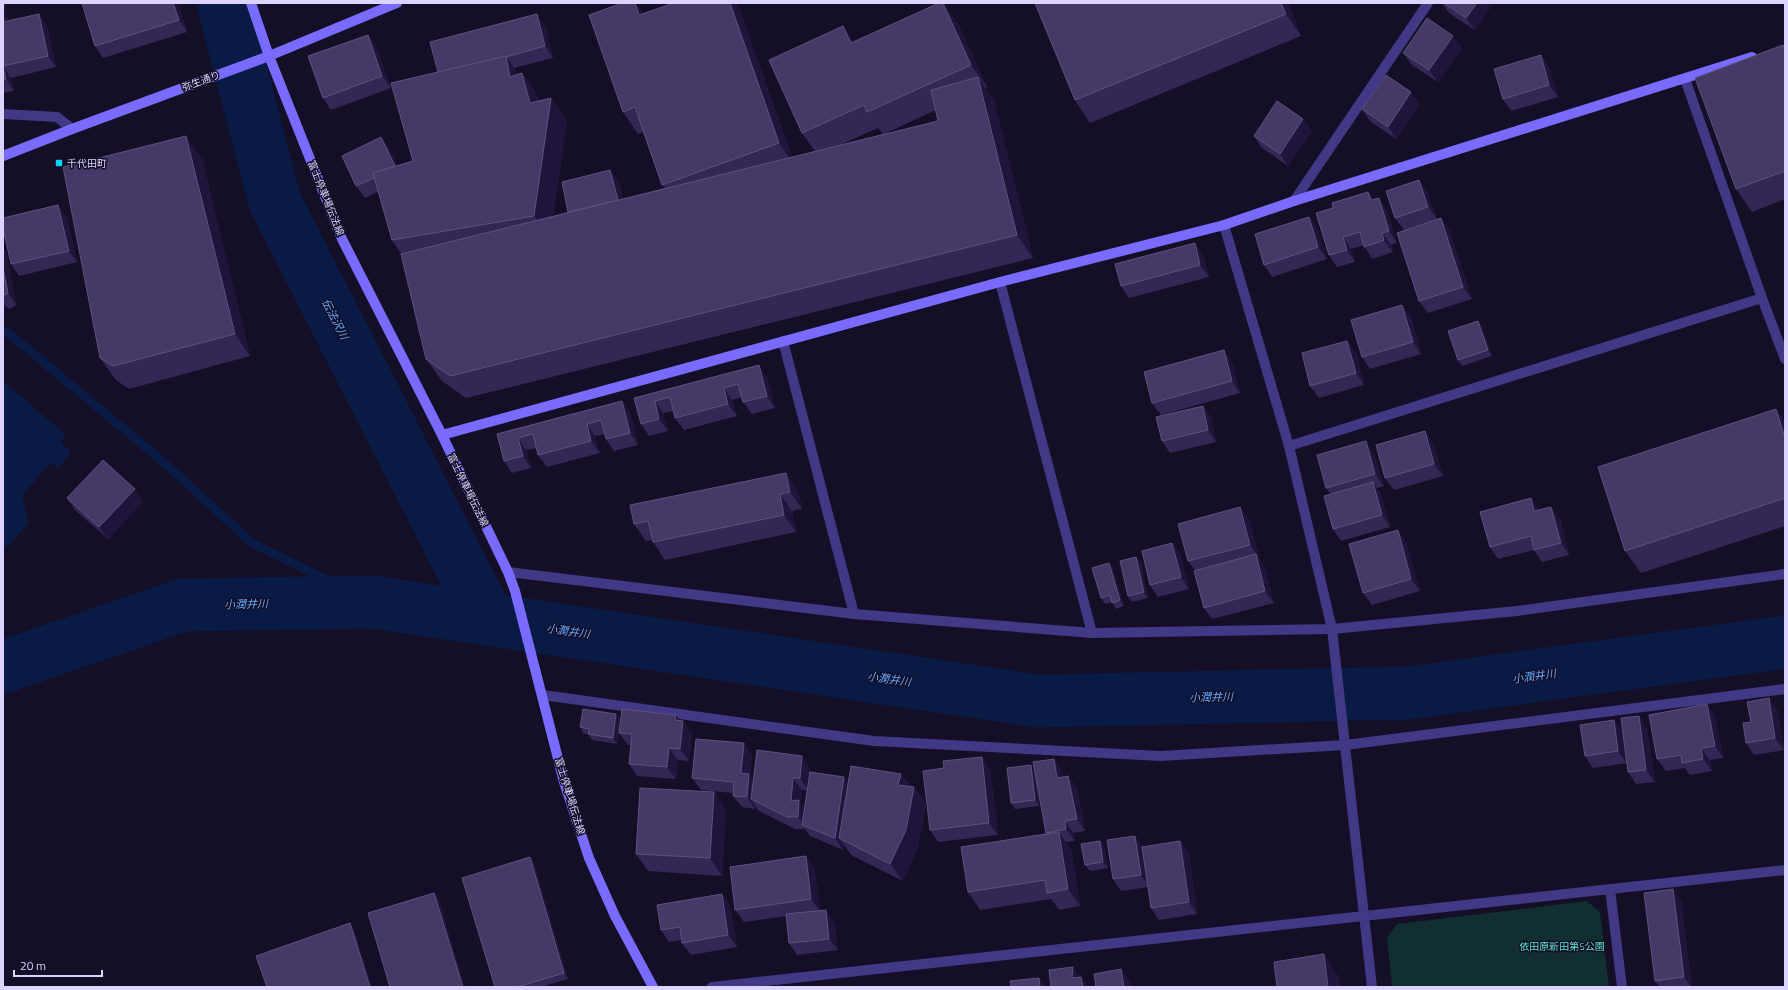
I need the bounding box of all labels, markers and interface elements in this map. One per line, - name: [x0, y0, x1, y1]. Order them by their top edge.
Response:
- street label: 弥生通り: [180, 67, 222, 95]
- place label: 千代田町: [67, 156, 107, 171]
- marker: 千代田町: [54, 158, 64, 168]
- street label: 富士停車場伝法線: [304, 158, 348, 238]
- water label: 伝法沢川: [318, 296, 353, 343]
- street label: 富士停車場伝法線: [444, 451, 492, 529]
- water label: 小潤井川: [224, 596, 269, 612]
- water label: 小潤井川: [545, 620, 592, 642]
- water label: 小潤井川: [1511, 665, 1558, 687]
- water label: 小潤井川: [866, 668, 913, 690]
- water label: 小潤井川: [1189, 689, 1234, 705]
- street label: 富士停車場伝法線: [551, 756, 589, 836]
- park label: 依田原新田第5公園: [1519, 939, 1605, 954]
- scale bar: [14, 952, 102, 978]
- text: 20 m: [20, 956, 46, 975]

